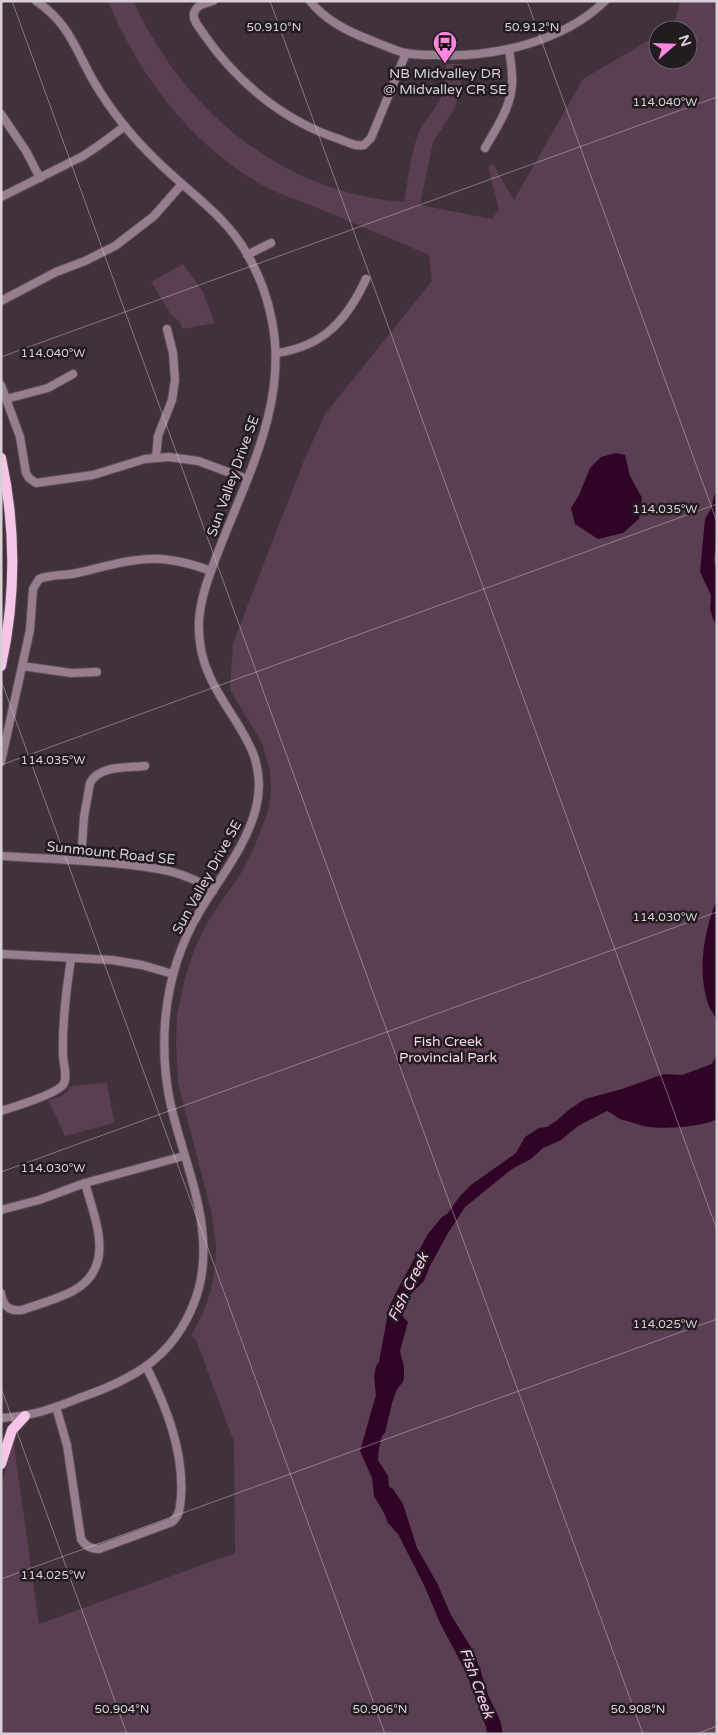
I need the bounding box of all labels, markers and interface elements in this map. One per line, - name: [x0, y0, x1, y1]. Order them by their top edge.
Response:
- text: 50.910°N: [247, 20, 301, 34]
- text: 50.912°N: [505, 20, 559, 34]
- north arrow: [648, 20, 698, 70]
- bus stop icon: NB Midvalley DR @ Midvalley CR SE: [432, 30, 458, 64]
- text: N: [675, 33, 695, 49]
- place label: NB Midvalley DR @ Midvalley CR SE: [383, 65, 507, 98]
- text: 114.040°W: [632, 95, 698, 109]
- text: 114.040°W: [20, 346, 86, 360]
- street label: Sun Valley Drive SE: [203, 413, 263, 539]
- text: 114.035°W: [633, 502, 697, 516]
- text: 114.035°W: [21, 753, 85, 767]
- street label: Sun Valley Drive SE: [169, 817, 245, 937]
- street label: Sunmount Road SE: [46, 838, 176, 868]
- text: 114.030°W: [632, 910, 698, 924]
- park label: Fish Creek Provincial Park: [399, 1033, 497, 1066]
- text: 114.030°W: [20, 1161, 86, 1175]
- water label: Fish Creek: [384, 1248, 433, 1324]
- text: 114.025°W: [633, 1317, 697, 1331]
- text: 114.025°W: [21, 1568, 85, 1582]
- water label: Fish Creek: [456, 1645, 499, 1723]
- text: 50.904°N: [95, 1702, 149, 1716]
- text: 50.906°N: [353, 1702, 407, 1716]
- text: 50.908°N: [611, 1702, 665, 1716]

